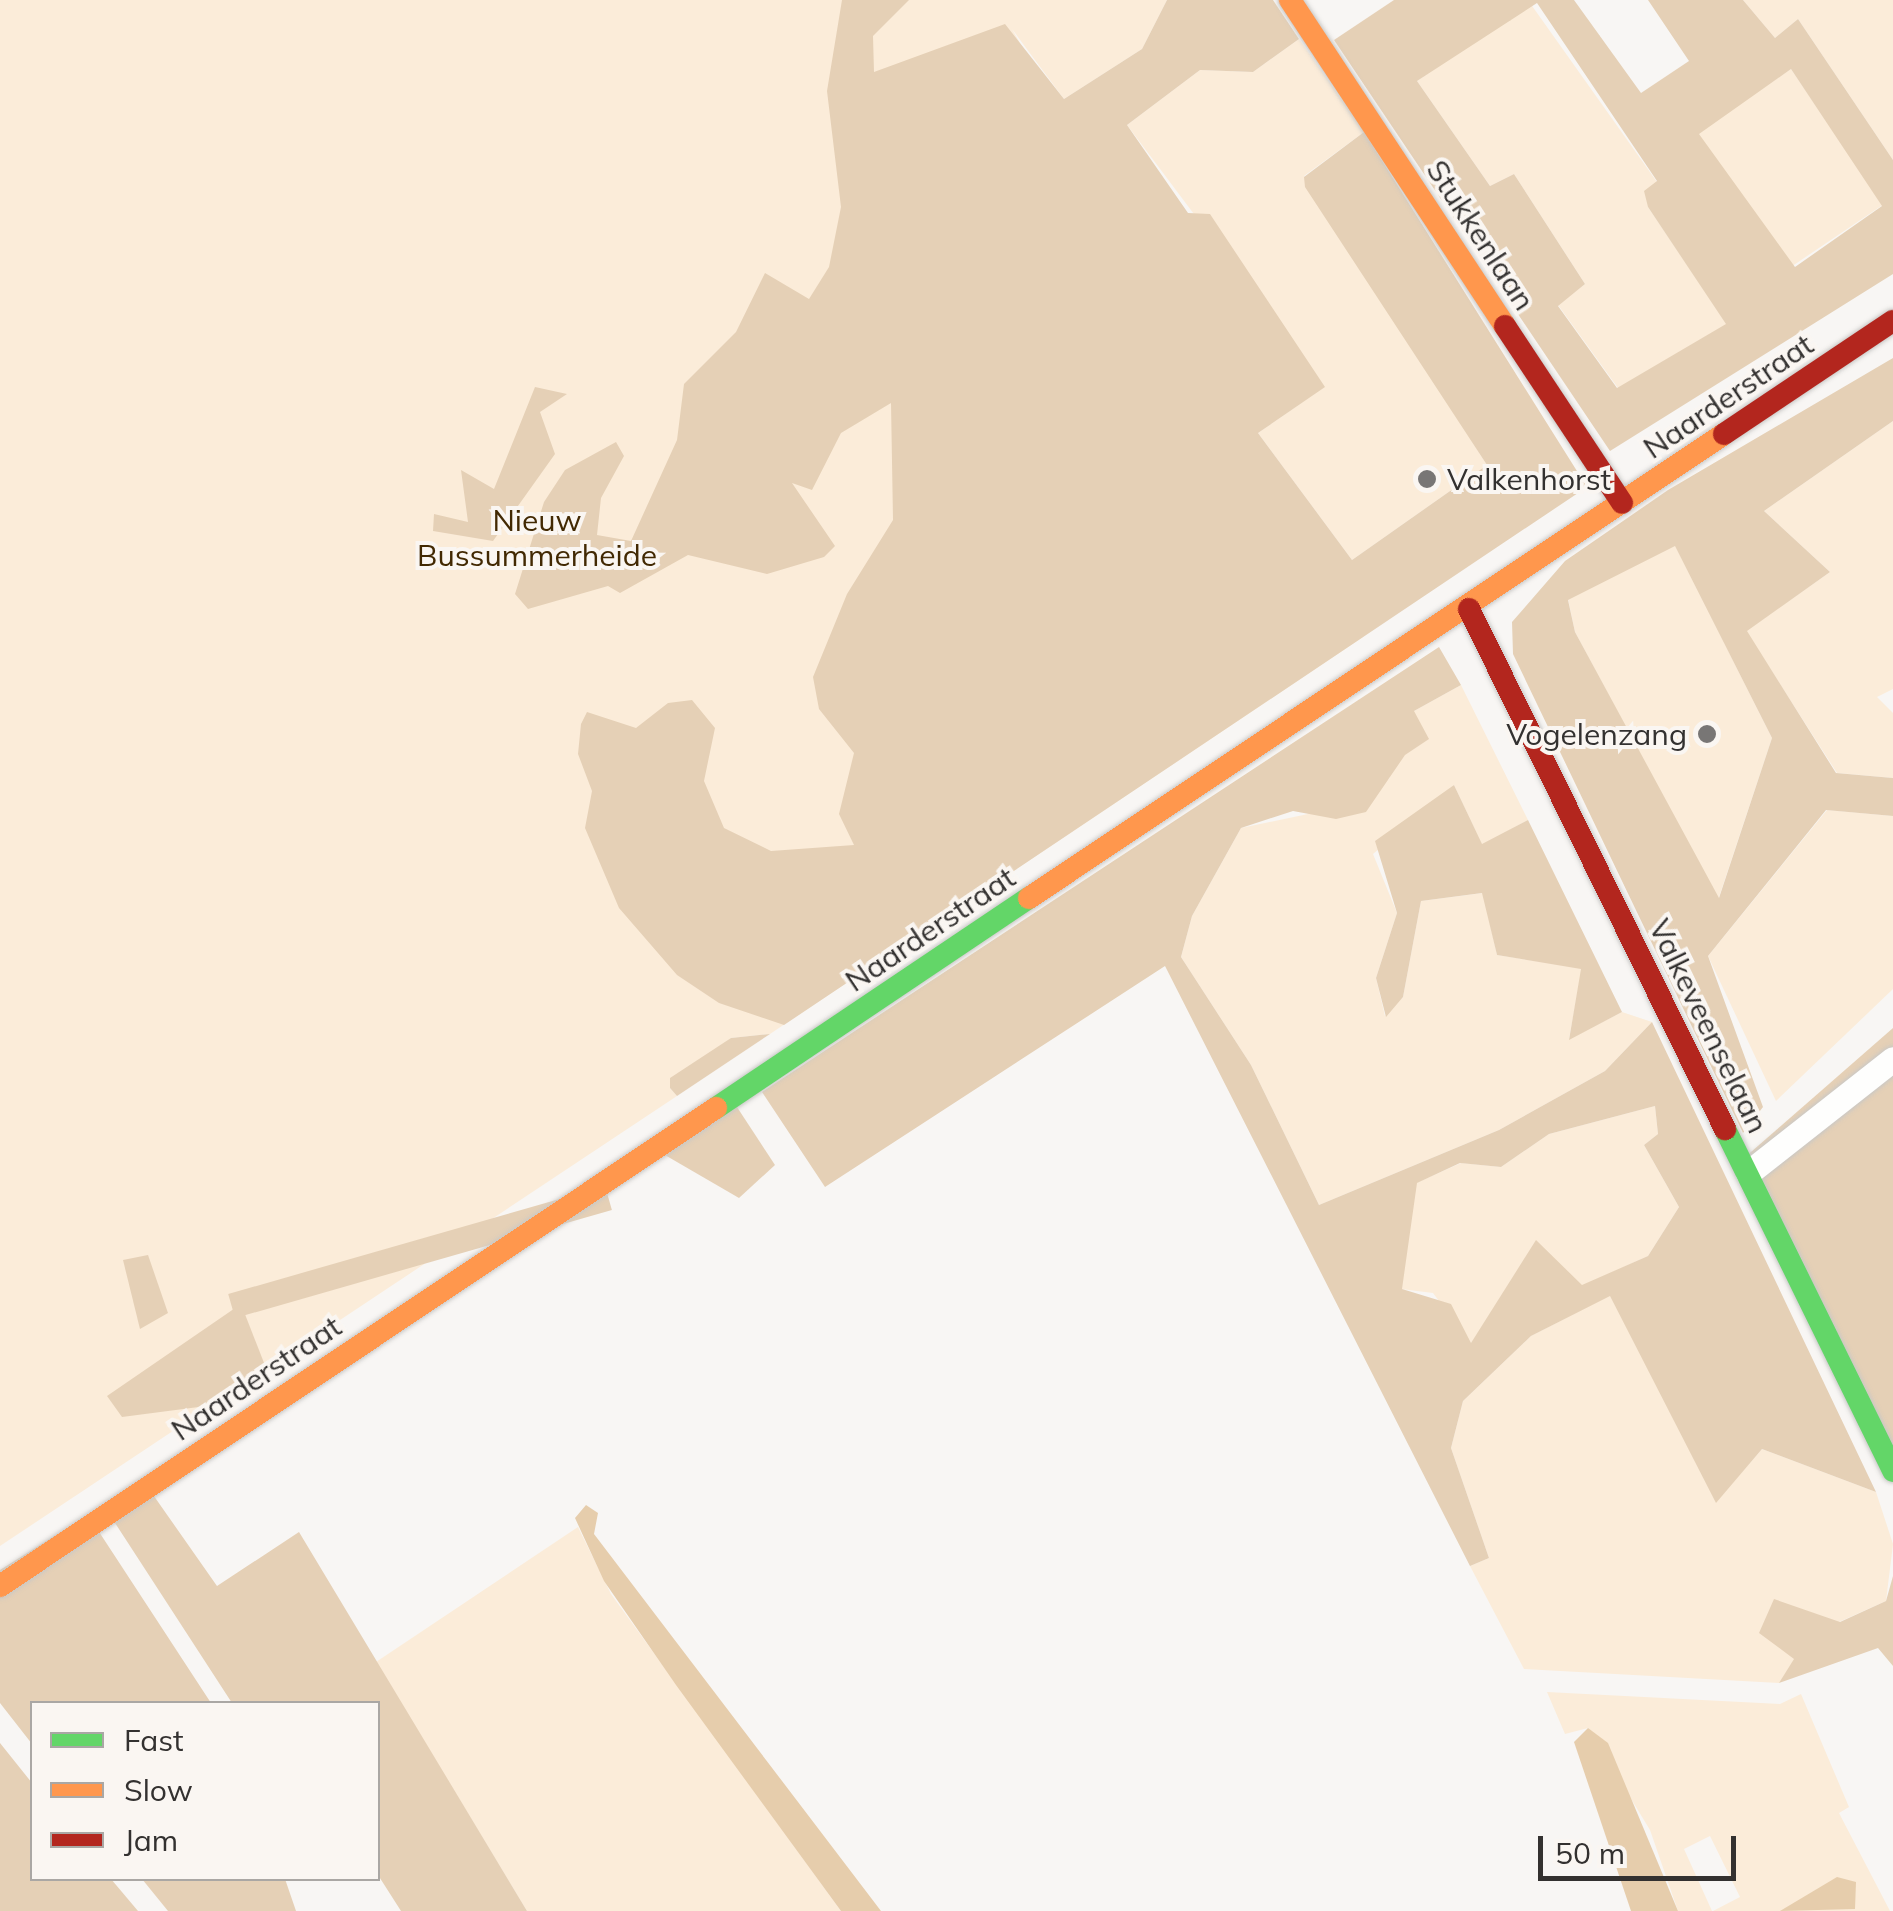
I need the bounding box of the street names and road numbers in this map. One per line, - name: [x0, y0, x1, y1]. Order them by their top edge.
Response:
- street label: Stukkenlaan: [1419, 153, 1543, 317]
- street label: Naarderstraat: [1636, 326, 1820, 466]
- street label: Naarderstraat: [838, 859, 1022, 999]
- street label: Valkeveenselaan: [1642, 913, 1776, 1139]
- street label: Naarderstraat: [164, 1308, 348, 1448]

